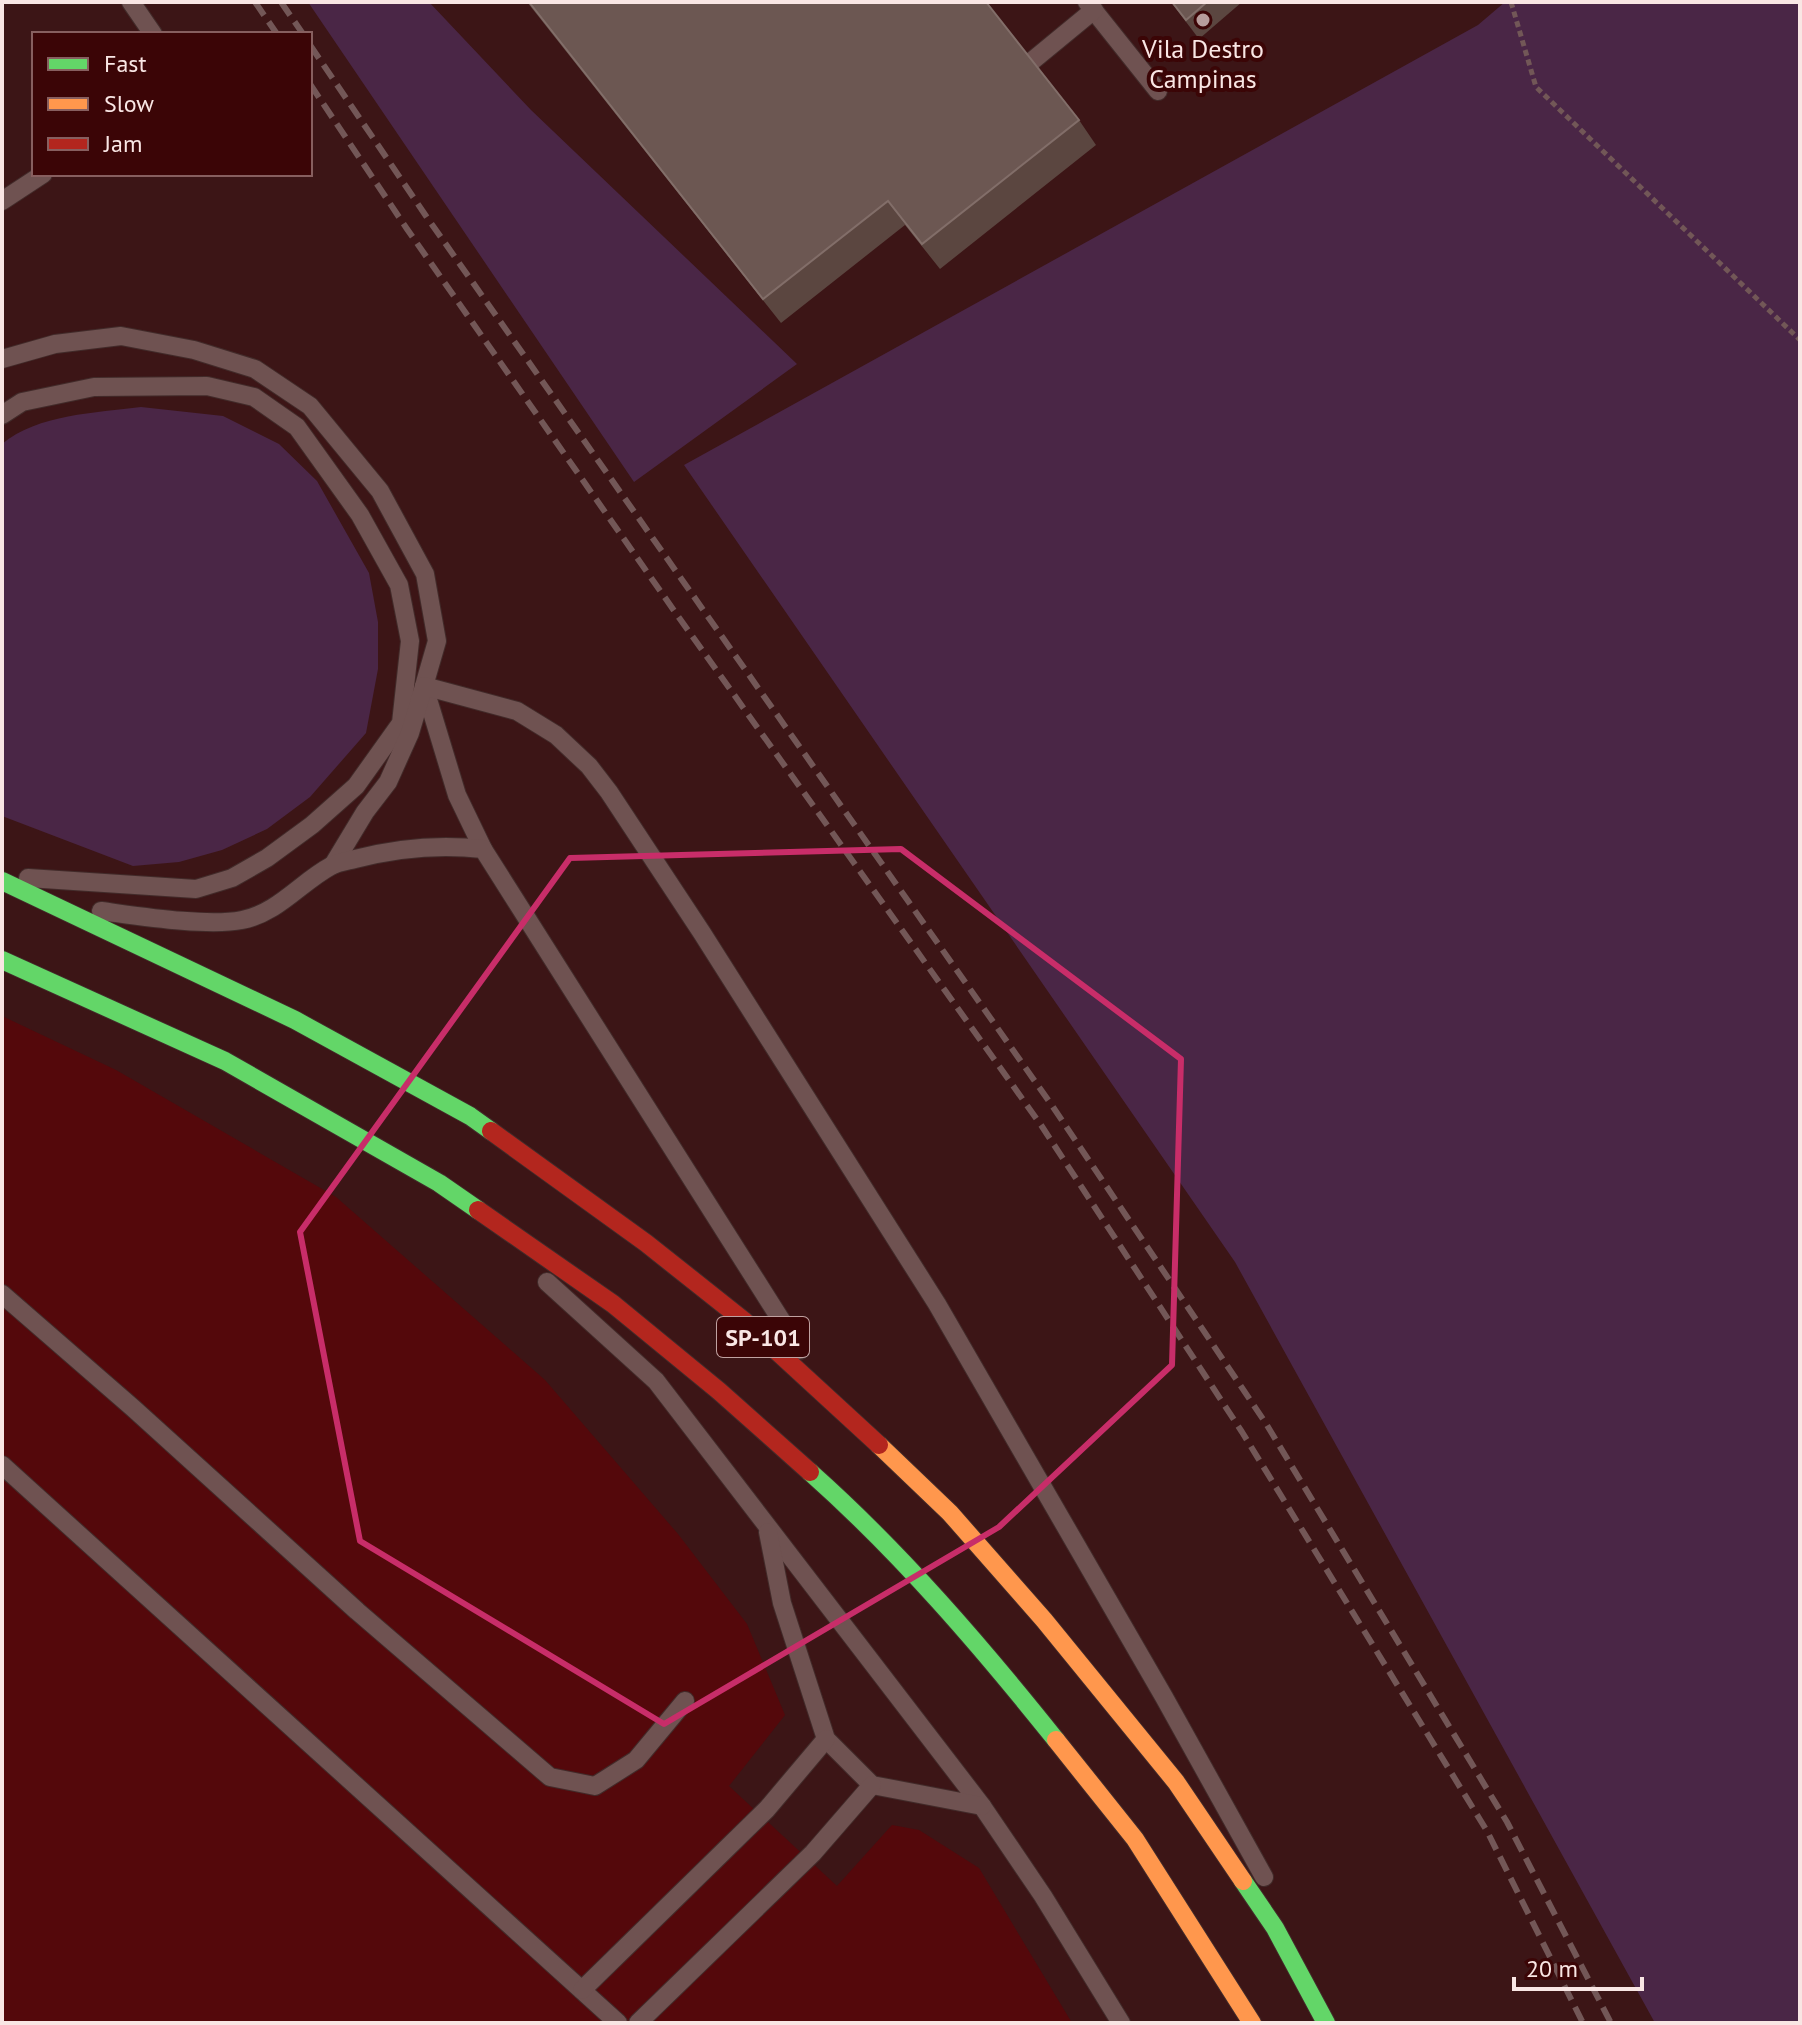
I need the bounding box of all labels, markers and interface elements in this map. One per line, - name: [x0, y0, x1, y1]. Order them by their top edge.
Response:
- marker: Vila Destro Campinas: [1194, 11, 1212, 29]
- legend: [32, 32, 312, 176]
- place label: Vila Destro Campinas: [1141, 32, 1264, 95]
- text: Fast: [104, 48, 147, 79]
- text: Slow: [104, 88, 154, 119]
- text: Jam: [103, 128, 142, 159]
- road number: SP-101: [717, 1317, 809, 1357]
- scale bar: [1514, 1941, 1642, 1991]
- text: 20 m: [1526, 1953, 1578, 1984]

